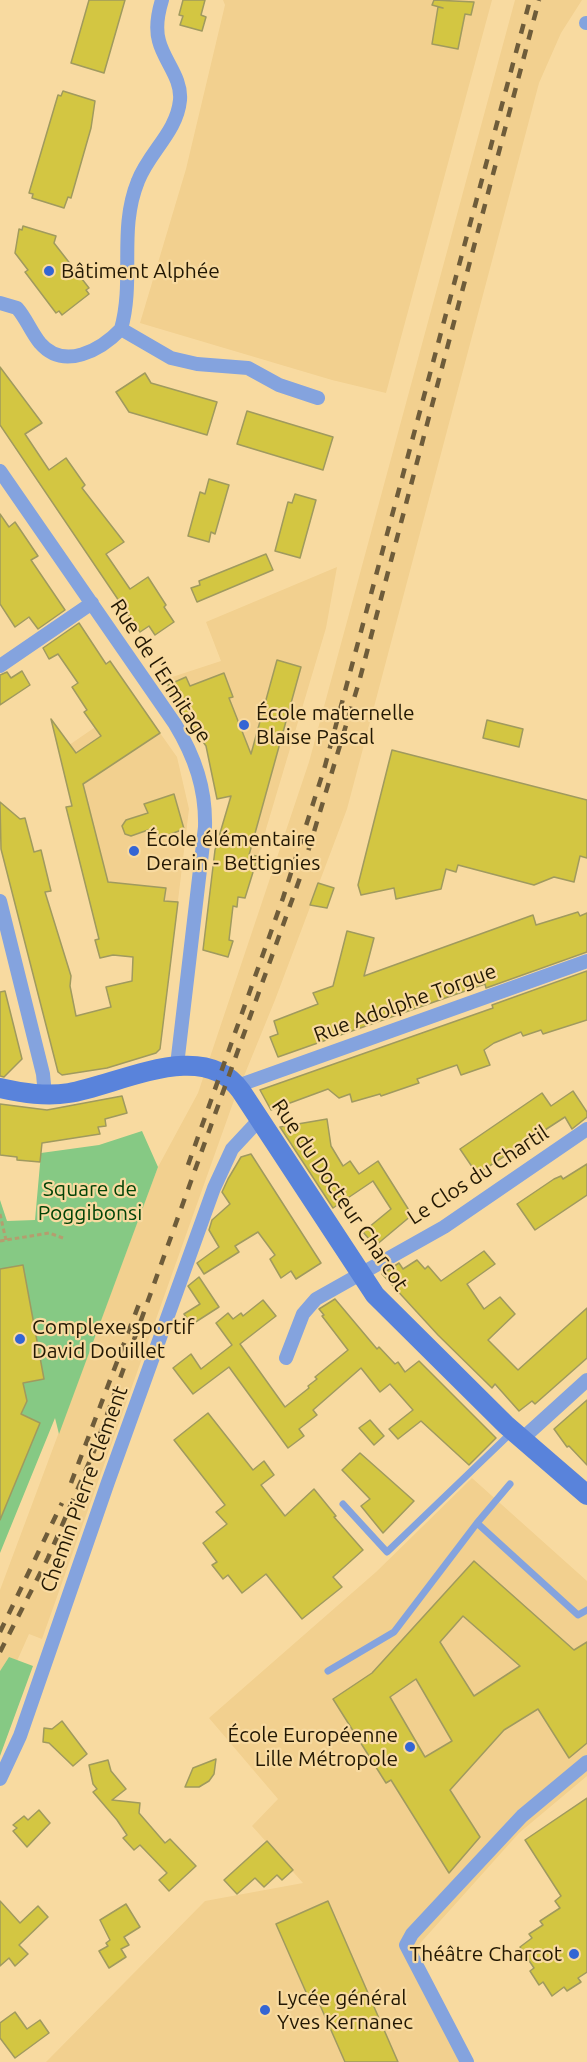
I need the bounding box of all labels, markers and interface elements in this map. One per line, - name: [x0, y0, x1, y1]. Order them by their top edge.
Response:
- place label: Bâtiment Alphée: [61, 258, 220, 284]
- marker: Bâtiment Alphée: [42, 264, 56, 278]
- street label: Rue de l'Ermitage: [105, 594, 217, 748]
- place label: École maternelle Blaise Pascal: [256, 700, 415, 750]
- marker: École maternelle Blaise Pascal: [237, 718, 251, 732]
- place label: École élémentaire Derain - Bettignies: [146, 826, 320, 876]
- marker: École élémentaire Derain - Bettignies: [127, 844, 141, 858]
- street label: Rue Adolphe Torgue: [310, 958, 500, 1048]
- street label: Rue du Docteur Charcot: [266, 1094, 414, 1296]
- street label: Le Clos du Chartil: [403, 1120, 553, 1230]
- park label: Square de Poggibonsi: [38, 1176, 142, 1226]
- place label: Complexe sportif David Douillet: [32, 1314, 194, 1364]
- marker: Complexe sportif David Douillet: [13, 1332, 27, 1346]
- street label: Chemin Pierre Clément: [35, 1382, 133, 1596]
- place label: École Européenne Lille Métropole: [227, 1722, 398, 1772]
- marker: École Européenne Lille Métropole: [403, 1740, 417, 1754]
- place label: Théâtre Charcot: [410, 1941, 562, 1967]
- marker: Théâtre Charcot: [567, 1947, 581, 1961]
- place label: Lycée général Yves Kernanec: [277, 1985, 413, 2035]
- marker: Lycée général Yves Kernanec: [258, 2003, 272, 2017]

